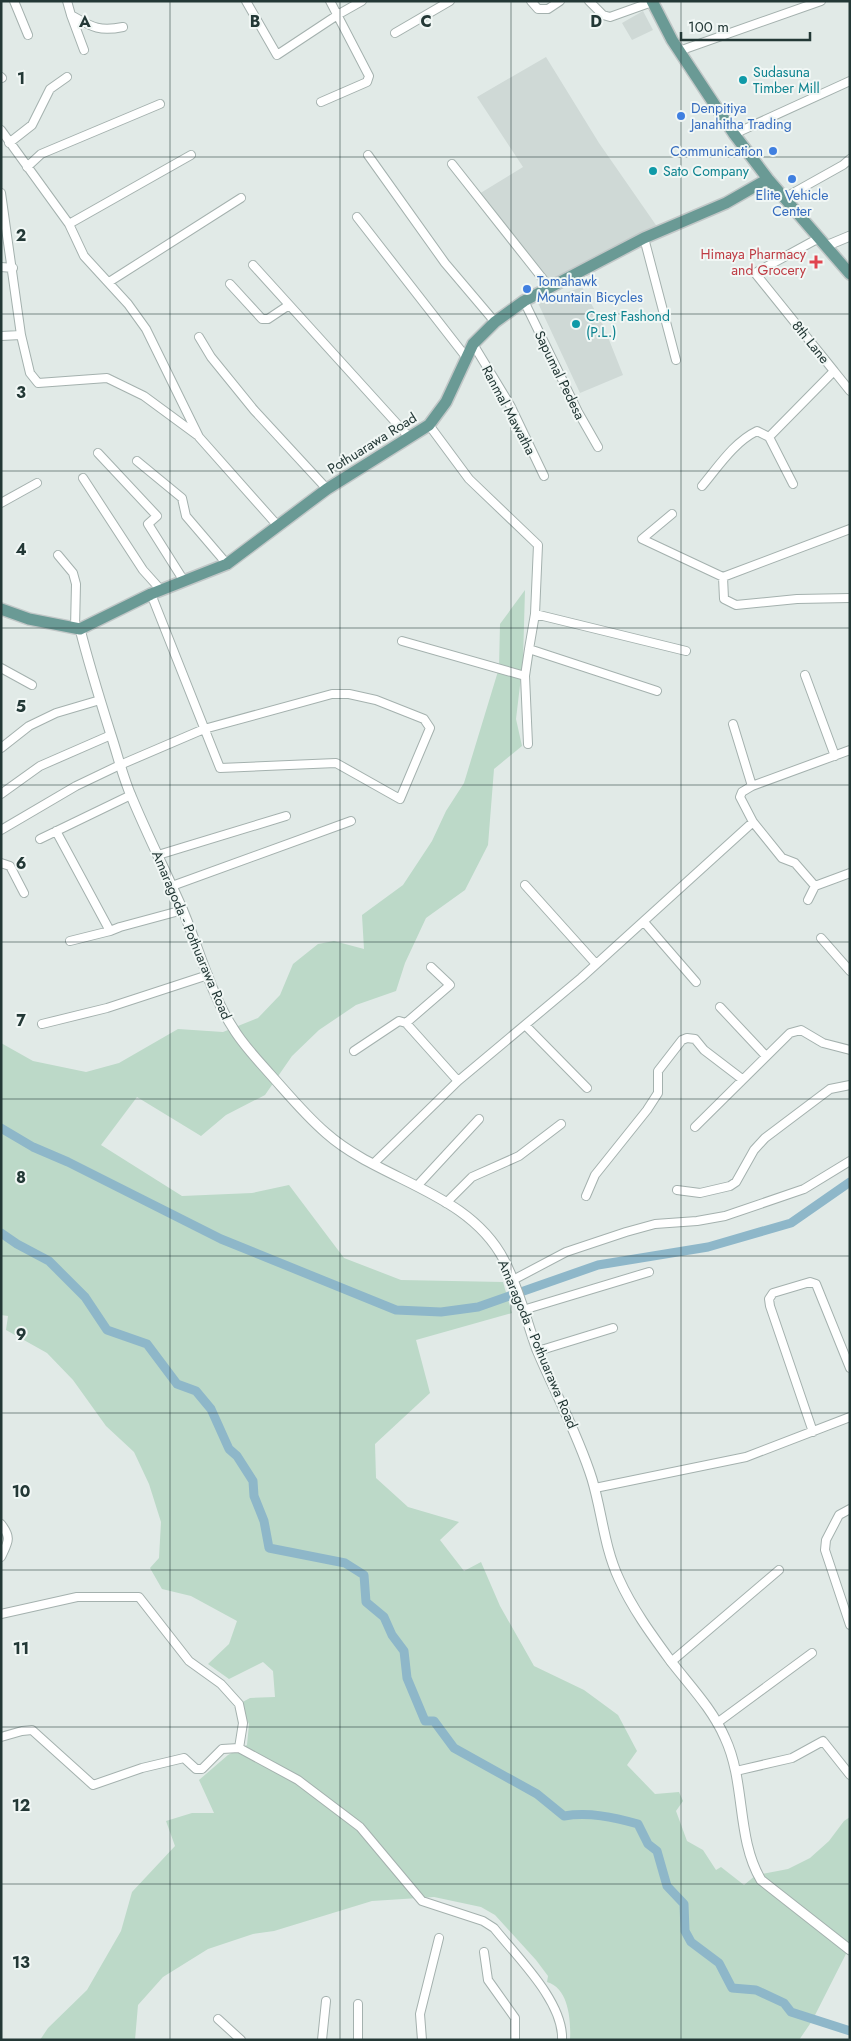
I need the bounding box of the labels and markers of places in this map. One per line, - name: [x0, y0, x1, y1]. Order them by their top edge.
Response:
- place label: Sudasuna Timber Mill: [753, 62, 820, 98]
- marker: Sudasuna Timber Mill: [737, 74, 749, 86]
- place label: Denpitiya Janahitha Trading: [689, 98, 792, 134]
- marker: Denpitiya Janahitha Trading: [675, 110, 687, 122]
- place label: Communication: [670, 141, 763, 161]
- marker: Communication: [767, 145, 779, 157]
- place label: Sato Company: [663, 161, 750, 181]
- marker: Sato Company: [647, 165, 659, 177]
- marker: Elite Vehicle Center: [786, 173, 798, 185]
- place label: Elite Vehicle Center: [756, 185, 828, 221]
- place label: Himaya Pharmacy and Grocery: [701, 244, 807, 280]
- marker: Himaya Pharmacy and Grocery: [810, 256, 822, 268]
- place label: Tomahawk Mountain Bicycles: [537, 271, 643, 307]
- marker: Tomahawk Mountain Bicycles: [521, 283, 533, 295]
- place label: Crest Fashond (P.L.): [586, 306, 670, 342]
- marker: Crest Fashond (P.L.): [570, 318, 582, 330]

